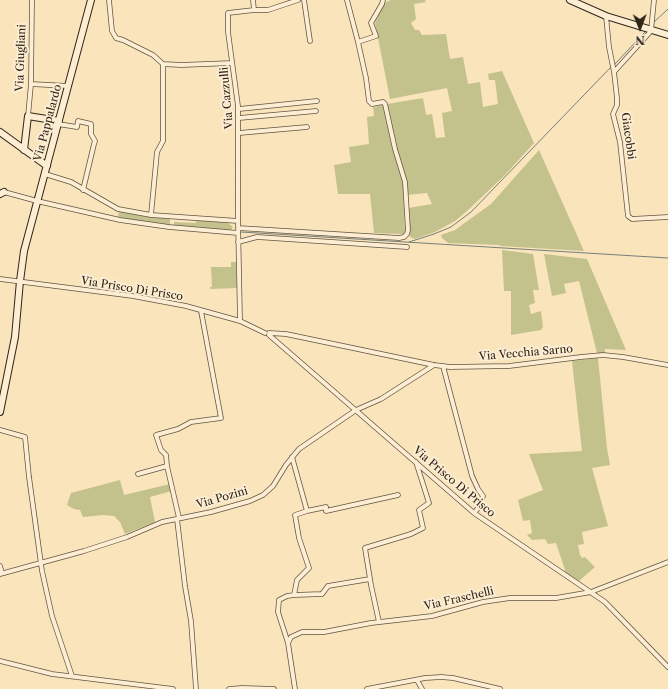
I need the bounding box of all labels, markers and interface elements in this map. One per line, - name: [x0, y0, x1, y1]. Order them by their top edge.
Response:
- north arrow: [620, 8, 660, 48]
- street label: Via Giugliani: [13, 24, 29, 92]
- text: N: [635, 33, 645, 47]
- street label: Via Cazzulli: [218, 66, 236, 130]
- street label: Via Pappalardo: [31, 83, 65, 163]
- street label: Giacobbi: [618, 112, 638, 160]
- street label: Via Prisco Di Prisco: [80, 274, 184, 304]
- street label: Via Vecchia Sarno: [478, 342, 574, 364]
- street label: Via Prisco Di Prisco: [410, 444, 498, 520]
- street label: Via Pozini: [195, 484, 249, 512]
- street label: Via Fraschelli: [423, 585, 495, 613]

